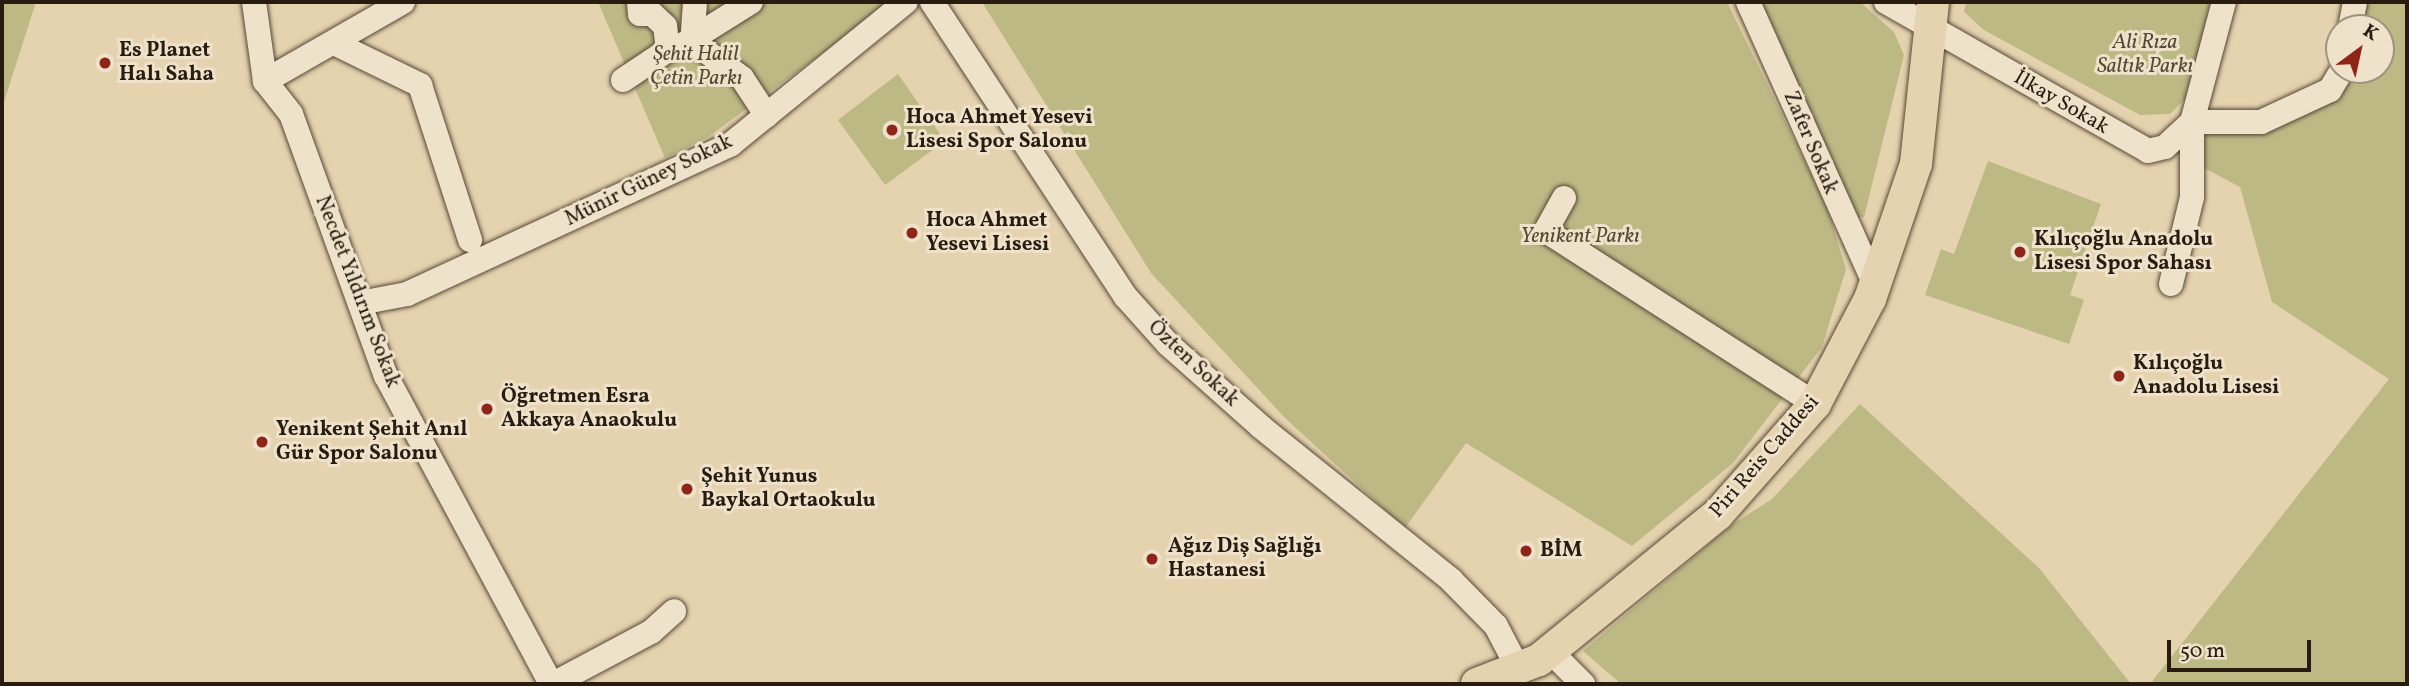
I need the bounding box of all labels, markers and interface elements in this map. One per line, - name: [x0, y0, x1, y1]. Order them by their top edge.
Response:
- north arrow: [2325, 14, 2395, 84]
- text: K: [2357, 18, 2383, 48]
- park label: Ali Rıza Saltık Parkı: [2097, 30, 2193, 80]
- place label: Es Planet Halı Saha: [119, 38, 214, 88]
- park label: Şehit Halil Çetin Parkı: [650, 42, 742, 92]
- marker: Es Planet Halı Saha: [97, 55, 113, 71]
- street label: İlkay Sokak: [2009, 65, 2113, 141]
- street label: Zafer Sokak: [1777, 88, 1843, 198]
- place label: Hoca Ahmet Yesevi Lisesi Spor Salonu: [906, 105, 1093, 155]
- marker: Hoca Ahmet Yesevi Lisesi Spor Salonu: [884, 122, 900, 138]
- street label: Münir Güney Sokak: [561, 129, 737, 233]
- street label: Necdet Yıldırım Sokak: [309, 192, 405, 392]
- place label: Hoca Ahmet Yesevi Lisesi: [926, 208, 1049, 258]
- park label: Yenikent Parkı: [1521, 224, 1639, 250]
- marker: Hoca Ahmet Yesevi Lisesi: [904, 225, 920, 241]
- place label: Kılıçoğlu Anadolu Lisesi Spor Sahası: [2034, 227, 2213, 277]
- marker: Kılıçoğlu Anadolu Lisesi Spor Sahası: [2012, 244, 2028, 260]
- street label: Özten Sokak: [1142, 315, 1244, 413]
- place label: Kılıçoğlu Anadolu Lisesi: [2133, 351, 2279, 401]
- marker: Kılıçoğlu Anadolu Lisesi: [2111, 368, 2127, 384]
- place label: Öğretmen Esra Akkaya Anaokulu: [501, 384, 677, 434]
- street label: Piri Reis Caddesi: [1705, 390, 1825, 524]
- marker: Öğretmen Esra Akkaya Anaokulu: [479, 401, 495, 417]
- place label: Yenikent Şehit Anıl Gür Spor Salonu: [276, 417, 467, 467]
- marker: Yenikent Şehit Anıl Gür Spor Salonu: [254, 434, 270, 450]
- place label: Şehit Yunus Baykal Ortaokulu: [701, 464, 876, 514]
- marker: Şehit Yunus Baykal Ortaokulu: [679, 481, 695, 497]
- place label: Ağız Diş Sağlığı Hastanesi: [1168, 534, 1322, 584]
- place label: BİM: [1540, 538, 1582, 564]
- marker: BİM: [1518, 543, 1534, 559]
- marker: Ağız Diş Sağlığı Hastanesi: [1142, 549, 1162, 569]
- scale bar: [2171, 626, 2314, 670]
- text: 50 m: [2180, 637, 2225, 666]

